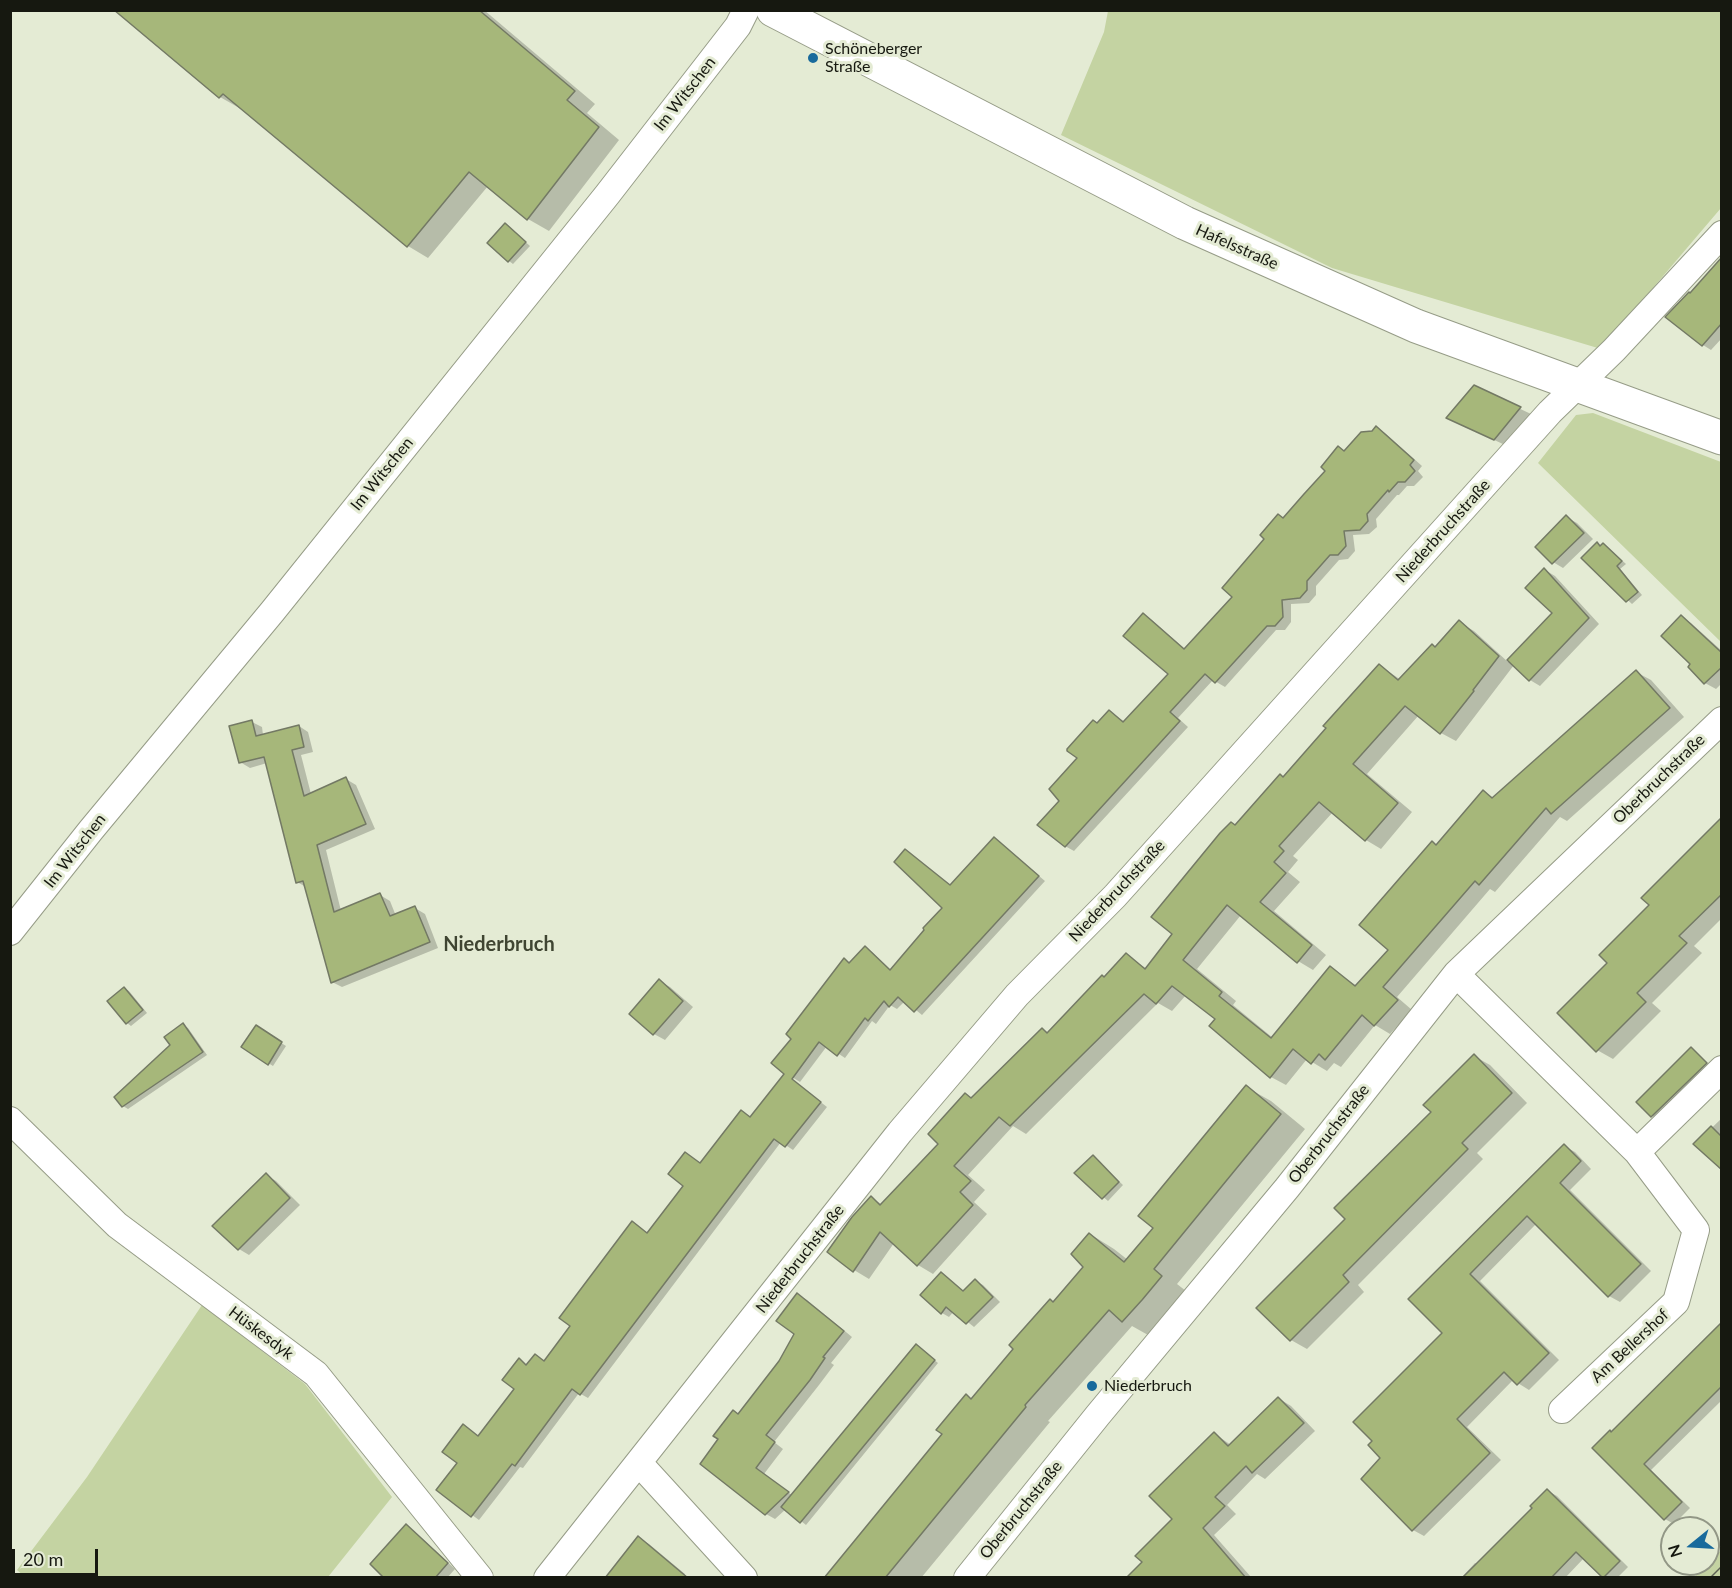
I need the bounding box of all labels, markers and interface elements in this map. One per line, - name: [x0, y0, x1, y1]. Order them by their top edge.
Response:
- place label: Schöneberger Straße: [825, 39, 922, 77]
- marker: Schöneberger Straße: [806, 51, 820, 65]
- street label: Im Witschen: [650, 53, 720, 135]
- street label: Hafelsstraße: [1193, 220, 1281, 274]
- street label: Im Witschen: [347, 434, 417, 514]
- street label: Niederbruchstraße: [1392, 476, 1494, 586]
- street label: Oberbruchstraße: [1609, 730, 1709, 828]
- street label: Im Witschen: [40, 810, 110, 892]
- street label: Niederbruchstraße: [1065, 836, 1169, 946]
- district label: Niederbruch: [443, 933, 555, 957]
- street label: Oberbruchstraße: [1284, 1081, 1374, 1187]
- street label: Niederbruchstraße: [752, 1201, 848, 1317]
- street label: Hüskesdyk: [225, 1302, 297, 1364]
- street label: Am Bellershof: [1587, 1305, 1673, 1387]
- place label: Niederbruch: [1104, 1376, 1192, 1396]
- marker: Niederbruch: [1085, 1379, 1099, 1393]
- street label: Oberbruchstraße: [976, 1457, 1066, 1563]
- north arrow: [1660, 1516, 1720, 1576]
- scale bar: [15, 1537, 100, 1575]
- text: N: [1663, 1542, 1685, 1560]
- text: 20 m: [23, 1548, 63, 1570]

